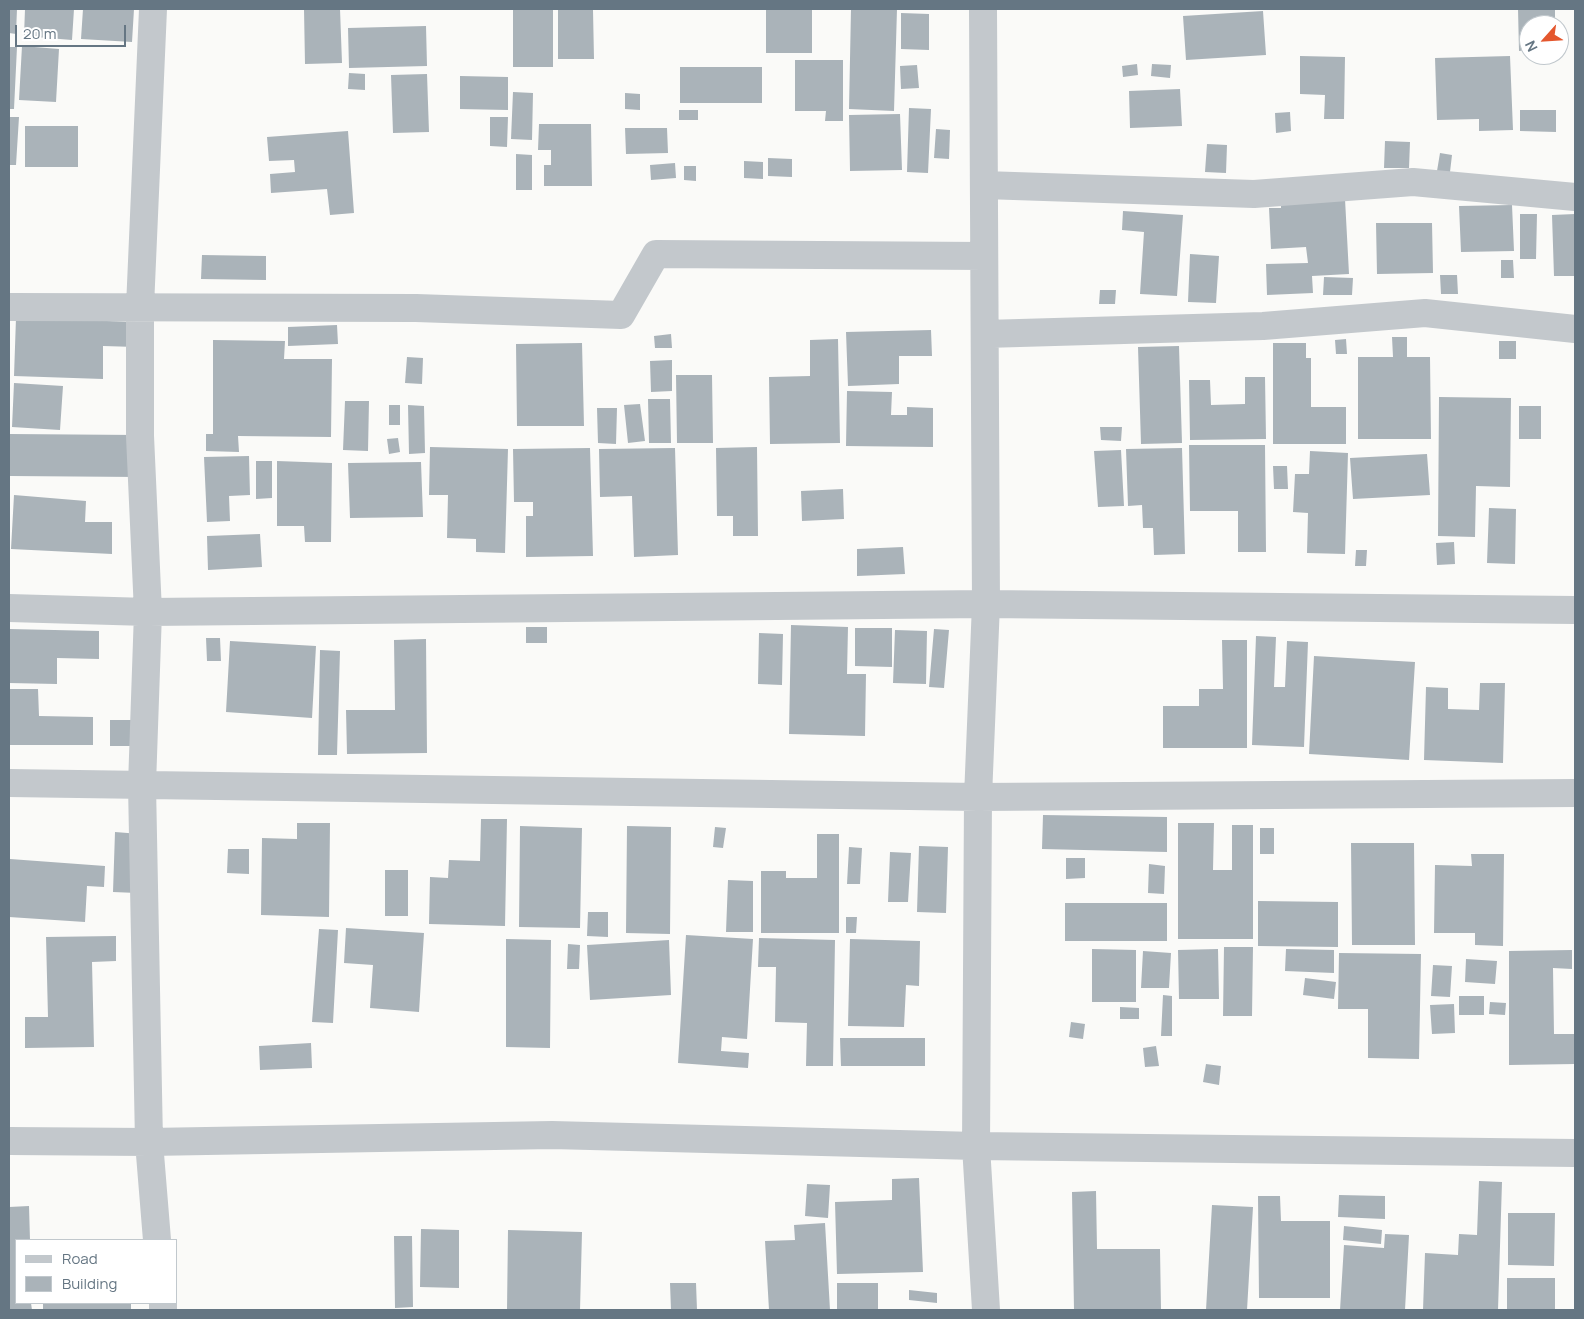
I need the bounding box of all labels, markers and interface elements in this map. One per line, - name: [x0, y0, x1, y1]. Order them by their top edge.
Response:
- scale bar: [18, 15, 129, 47]
- north arrow: [1519, 15, 1569, 65]
- text: 20 m: [23, 23, 56, 44]
- text: N: [1520, 38, 1542, 55]
- legend: [15, 1239, 178, 1304]
- text: Road: [62, 1248, 98, 1269]
- text: Building: [62, 1273, 117, 1294]

